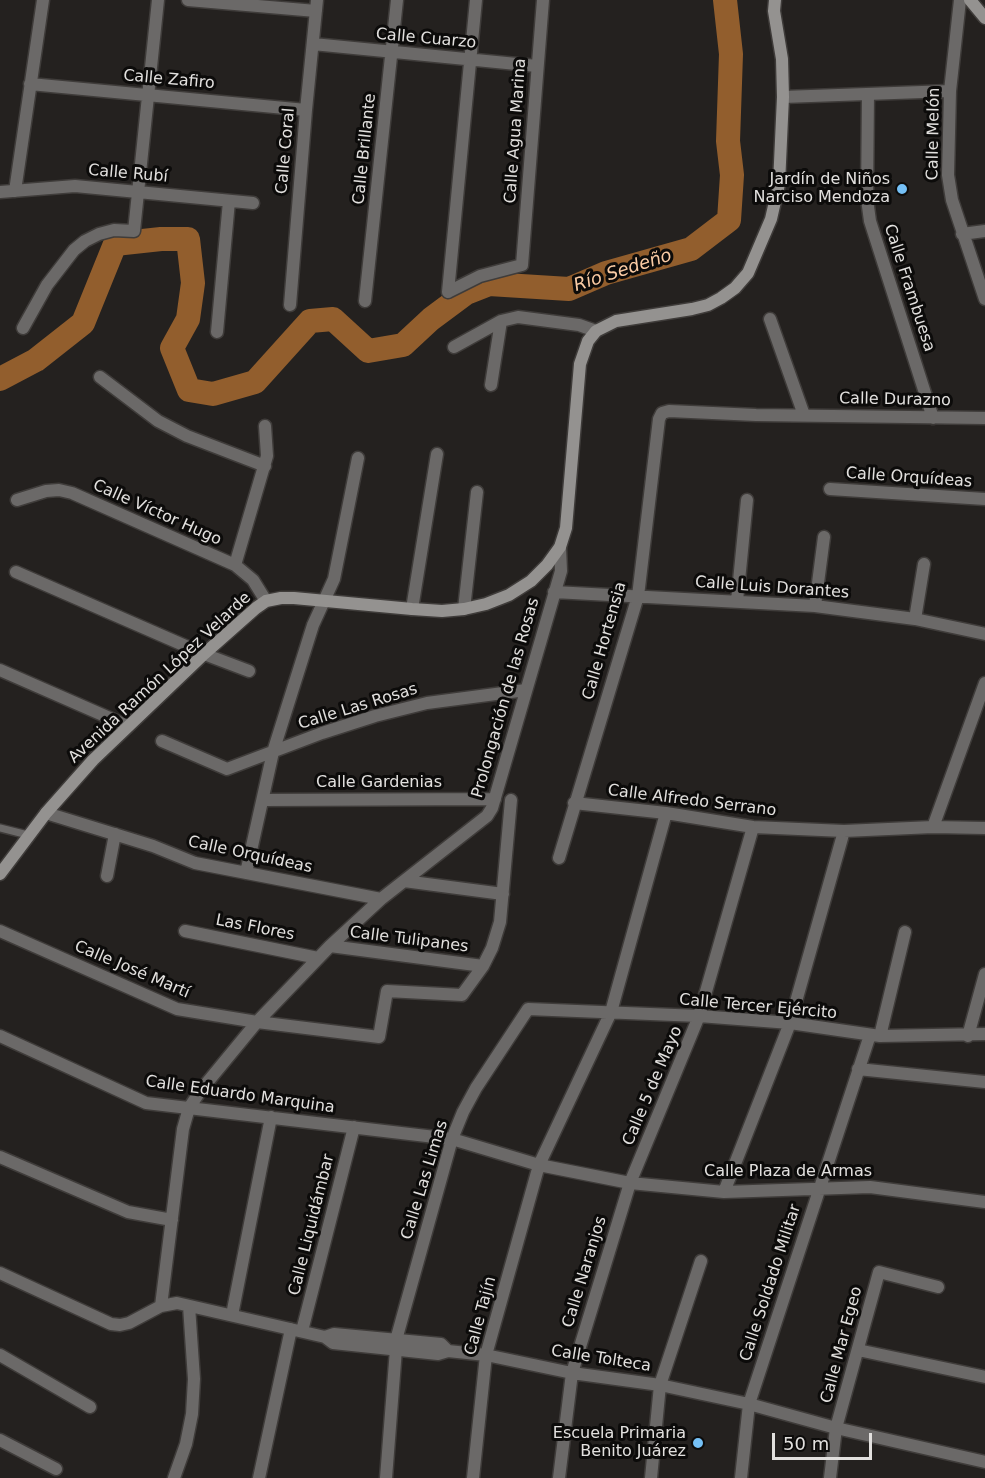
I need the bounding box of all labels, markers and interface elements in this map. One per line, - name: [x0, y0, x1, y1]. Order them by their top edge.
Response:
- street label: Calle Cuarzo: [375, 25, 477, 53]
- street label: Calle Agua Marina: [501, 58, 531, 204]
- street label: Calle Zafiro: [123, 66, 215, 94]
- street label: Calle Melón: [924, 87, 944, 181]
- street label: Calle Brillante: [350, 92, 380, 206]
- street label: Calle Coral: [273, 107, 299, 195]
- street label: Calle Rubí: [87, 161, 169, 187]
- place label: Jardín de Niños Narciso Mendoza: [754, 170, 890, 208]
- marker: Jardín de Niños Narciso Mendoza: [895, 182, 909, 196]
- street label: Calle Frambuesa: [879, 222, 939, 354]
- water label: Río Sedeño: [571, 245, 675, 297]
- street label: Calle Durazno: [839, 389, 951, 411]
- street label: Calle Orquídeas: [845, 464, 973, 492]
- street label: Calle Víctor Hugo: [90, 476, 224, 550]
- street label: Calle Luis Dorantes: [694, 573, 850, 603]
- street label: Calle Hortensia: [579, 580, 631, 702]
- street label: Avenida Ramón López Velarde: [65, 588, 255, 768]
- street label: Prolongación de las Rosas: [468, 596, 544, 800]
- street label: Calle Las Rosas: [296, 680, 420, 734]
- street label: Calle Gardenias: [316, 773, 442, 793]
- street label: Calle Alfredo Serrano: [607, 781, 777, 821]
- street label: Calle Orquídeas: [186, 832, 314, 878]
- street label: Las Flores: [214, 911, 296, 945]
- street label: Calle Tulipanes: [349, 923, 469, 957]
- street label: Calle José Martí: [71, 937, 193, 1003]
- street label: Calle Tercer Ejército: [678, 991, 838, 1023]
- street label: Calle 5 de Mayo: [619, 1023, 687, 1149]
- street label: Calle Eduardo Marquina: [144, 1072, 336, 1118]
- street label: Calle Las Limas: [398, 1118, 452, 1242]
- street label: Calle Liquidámbar: [285, 1152, 339, 1298]
- street label: Calle Plaza de Armas: [704, 1162, 872, 1182]
- street label: Calle Soldado Militar: [737, 1202, 805, 1364]
- street label: Calle Naranjos: [559, 1214, 611, 1330]
- street label: Calle Tajín: [461, 1275, 501, 1357]
- street label: Calle Mar Egeo: [817, 1285, 867, 1405]
- street label: Calle Tolteca: [550, 1342, 652, 1376]
- scale bar: [775, 1421, 876, 1459]
- place label: Escuela Primaria Benito Juárez: [553, 1424, 686, 1462]
- text: 50 m: [783, 1433, 829, 1454]
- marker: Escuela Primaria Benito Juárez: [691, 1436, 705, 1450]

